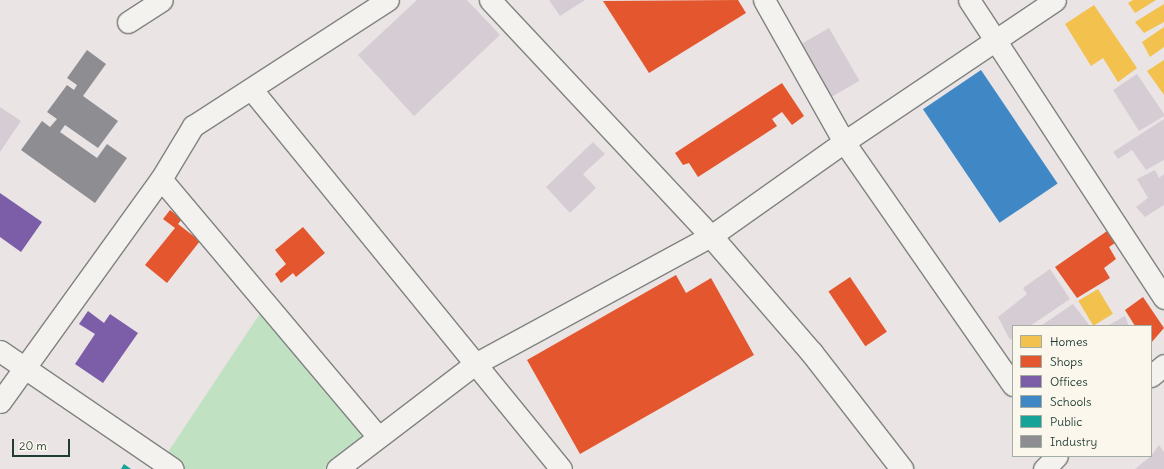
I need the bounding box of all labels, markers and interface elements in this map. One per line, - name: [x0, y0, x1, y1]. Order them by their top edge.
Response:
- legend: [1012, 325, 1152, 457]
- text: Homes: [1050, 334, 1088, 349]
- text: Shops: [1050, 354, 1083, 369]
- text: Offices: [1050, 374, 1088, 389]
- text: Schools: [1050, 394, 1091, 409]
- text: Public: [1050, 414, 1082, 429]
- scale bar: [14, 431, 72, 457]
- text: Industry: [1050, 434, 1097, 449]
- text: 20 m: [19, 438, 47, 453]

